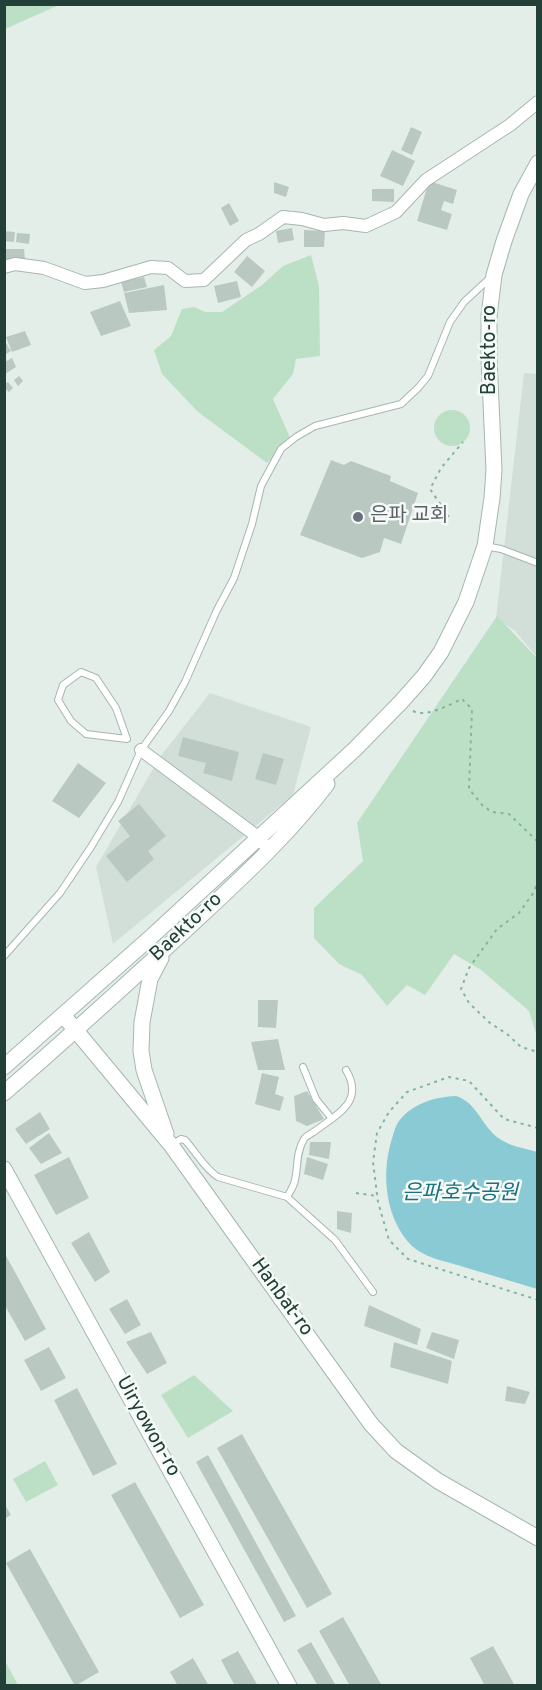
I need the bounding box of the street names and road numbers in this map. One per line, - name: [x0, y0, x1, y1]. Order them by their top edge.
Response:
- street label: Baekto-ro: [479, 305, 503, 395]
- street label: Baekto-ro: [146, 888, 228, 968]
- street label: Hanbat-ro: [245, 1254, 317, 1342]
- street label: Uiryowon-ro: [110, 1373, 184, 1481]

